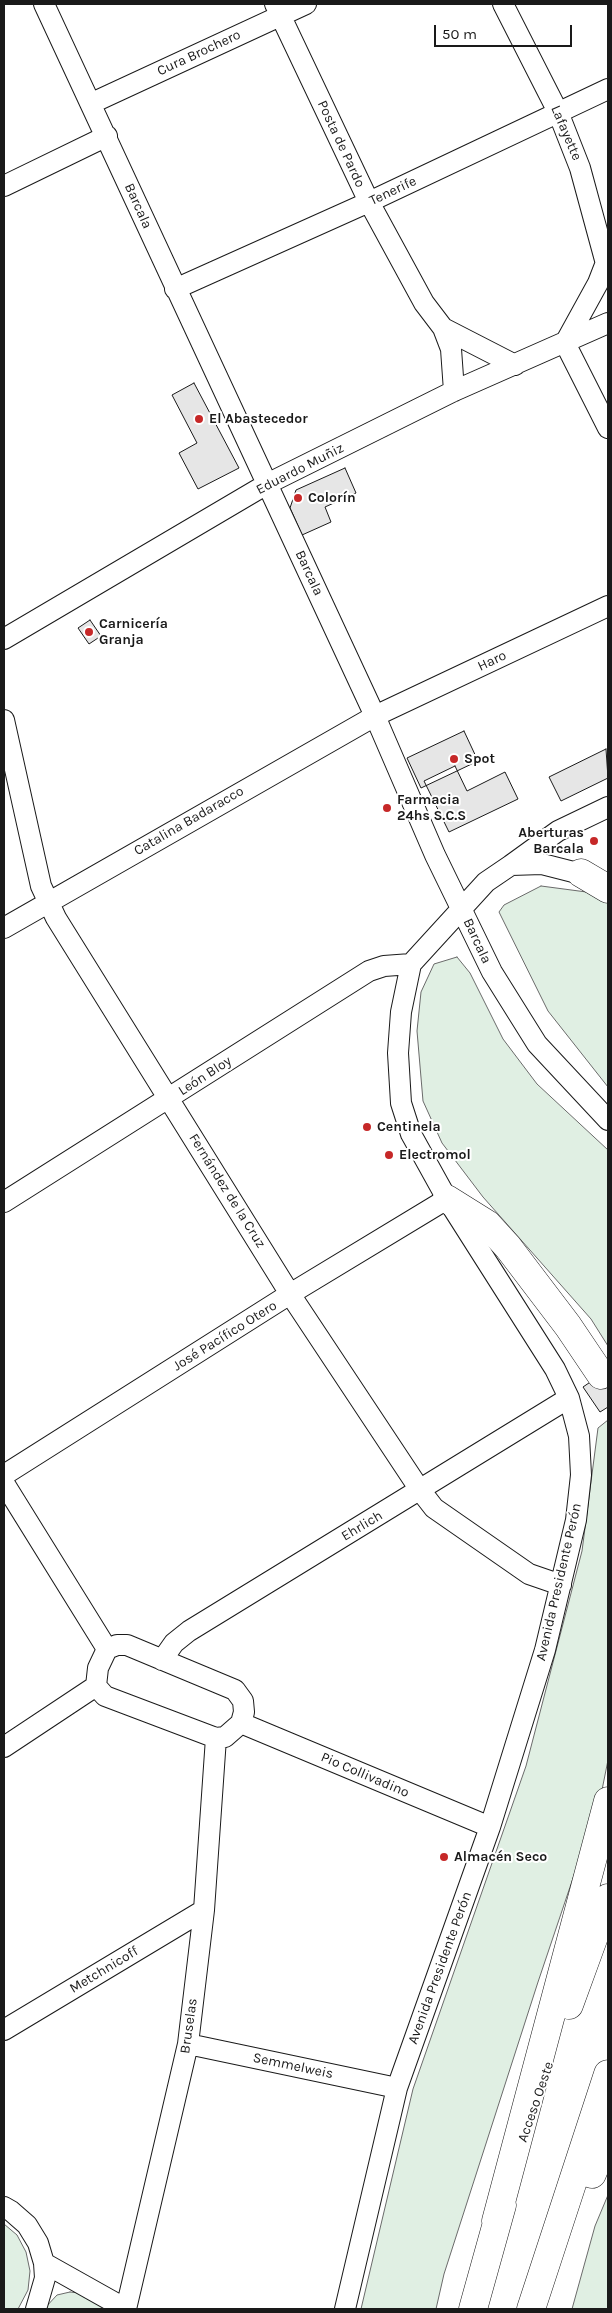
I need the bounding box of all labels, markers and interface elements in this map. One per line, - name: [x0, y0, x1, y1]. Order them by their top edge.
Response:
- scale bar: [437, 15, 574, 47]
- text: 50 m: [442, 25, 477, 43]
- street label: Cura Brochero: [155, 26, 243, 80]
- street label: Posta de Pardo: [313, 98, 369, 190]
- street label: Lafayette: [547, 103, 585, 163]
- street label: Tenerife: [367, 173, 419, 209]
- street label: Barcala: [121, 181, 155, 231]
- place label: El Abastecedor: [209, 411, 308, 427]
- marker: El Abastecedor: [193, 413, 205, 425]
- street label: Eduardo Muñiz: [253, 440, 347, 498]
- place label: Colorín: [308, 490, 356, 506]
- marker: Colorín: [292, 492, 304, 504]
- street label: Barcala: [291, 548, 327, 598]
- place label: Carnicería Granja: [99, 616, 168, 648]
- marker: Carnicería Granja: [83, 626, 95, 638]
- street label: Haro: [475, 647, 509, 675]
- place label: Spot: [464, 751, 495, 767]
- marker: Spot: [448, 753, 460, 765]
- street label: Catalina Badaracco: [131, 783, 247, 859]
- place label: Farmacia 24hs S.C.S: [397, 792, 466, 824]
- marker: Farmacia 24hs S.C.S: [381, 802, 393, 814]
- place label: Aberturas Barcala: [518, 825, 584, 858]
- marker: Aberturas Barcala: [588, 835, 600, 847]
- street label: Barcala: [459, 916, 495, 966]
- street label: León Bloy: [175, 1053, 235, 1099]
- place label: Centinela: [377, 1119, 441, 1135]
- marker: Centinela: [361, 1121, 373, 1133]
- street label: Fernández de la Cruz: [185, 1131, 269, 1251]
- place label: Electromol: [399, 1147, 471, 1163]
- marker: Electromol: [383, 1149, 395, 1161]
- street label: José Pacífico Otero: [170, 1297, 280, 1375]
- street label: Avenida Presidente Perón: [533, 1502, 585, 1662]
- street label: Ehrlich: [338, 1507, 386, 1545]
- street label: Pio Collivadino: [318, 1749, 412, 1801]
- place label: Almacén Seco: [454, 1849, 547, 1865]
- marker: Almacén Seco: [438, 1851, 450, 1863]
- street label: Avenida Presidente Perón: [405, 1889, 475, 2047]
- street label: Metchnicoff: [67, 1943, 141, 1997]
- street label: Bruselas: [177, 1997, 201, 2055]
- street label: Semmelweis: [251, 2049, 335, 2083]
- street label: Acceso Oeste: [514, 2060, 558, 2144]

